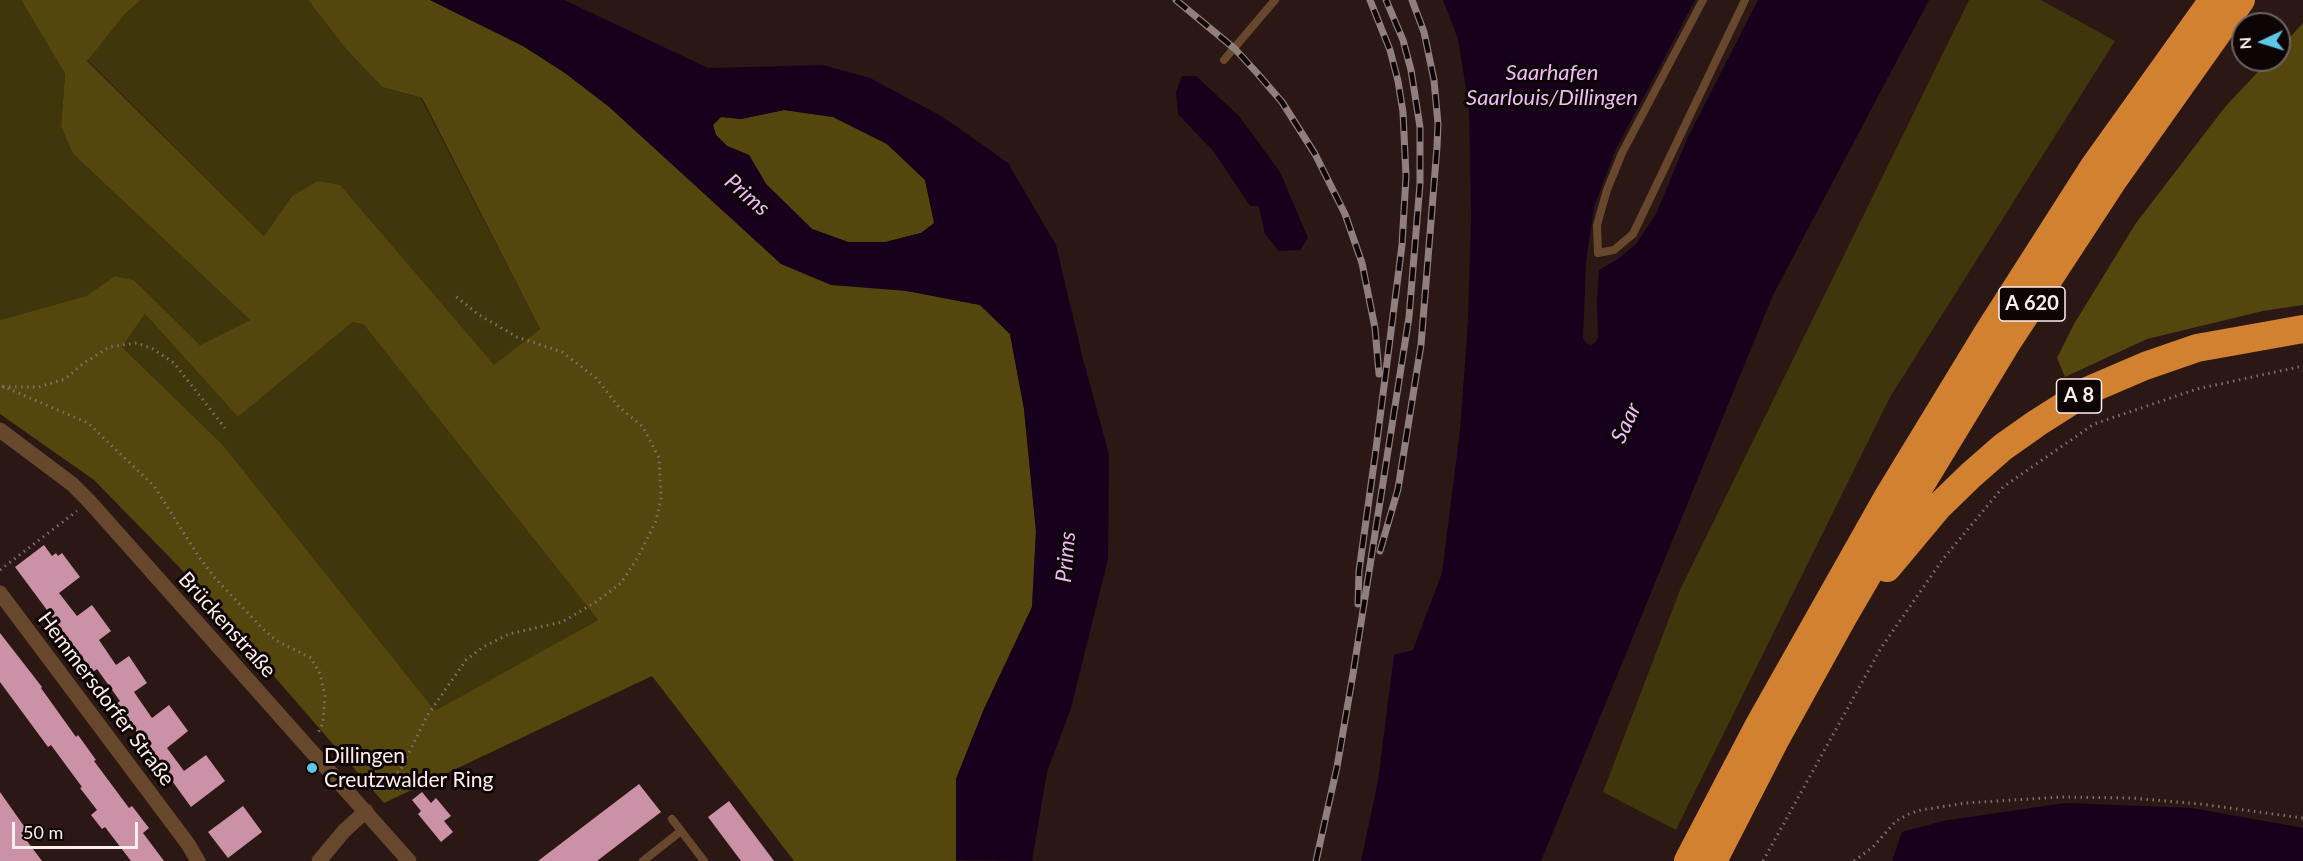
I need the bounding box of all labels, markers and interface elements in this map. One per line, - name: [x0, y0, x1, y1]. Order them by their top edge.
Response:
- north arrow: [2231, 12, 2291, 72]
- text: N: [2235, 36, 2254, 50]
- water label: Saarhafen Saarlouis/Dillingen: [1466, 60, 1638, 112]
- water label: Prims: [719, 168, 775, 222]
- road number: A 620: [1999, 287, 2065, 321]
- road number: A 8: [2056, 379, 2102, 413]
- water label: Saar: [1605, 399, 1647, 447]
- water label: Prims: [1051, 531, 1081, 583]
- street label: Brückenstraße: [173, 567, 281, 683]
- street label: Hemmersdorfer Straße: [32, 607, 180, 791]
- place label: Dillingen Creutzwalder Ring: [324, 743, 493, 793]
- marker: Dillingen Creutzwalder Ring: [305, 761, 319, 775]
- scale bar: [15, 810, 141, 848]
- text: 50 m: [23, 821, 63, 843]

